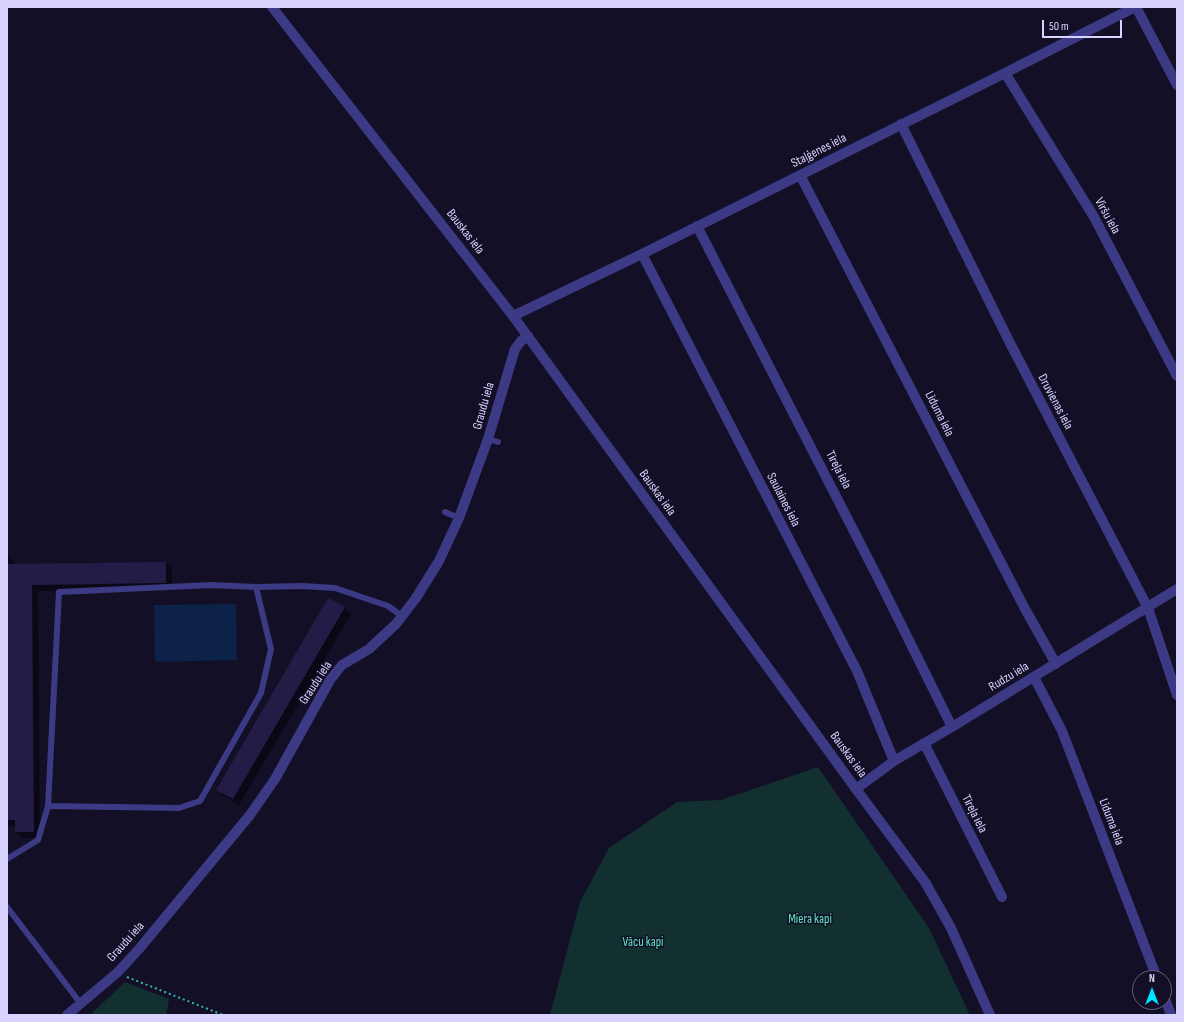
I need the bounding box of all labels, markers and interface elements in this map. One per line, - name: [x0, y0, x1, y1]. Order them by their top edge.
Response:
- scale bar: [1044, 12, 1124, 38]
- text: 50 m: [1049, 19, 1069, 34]
- street label: Staļģenes iela: [789, 130, 849, 172]
- street label: Viršu iela: [1091, 195, 1123, 237]
- street label: Bauskas iela: [443, 206, 487, 258]
- street label: Druvienas iela: [1034, 372, 1076, 432]
- street label: Graudu iela: [470, 381, 498, 431]
- street label: Līduma iela: [921, 389, 957, 439]
- street label: Tīreļa iela: [822, 448, 854, 492]
- street label: Bauskas iela: [635, 467, 679, 519]
- street label: Saulaines iela: [763, 470, 803, 530]
- street label: Graudu iela: [296, 658, 336, 708]
- street label: Rudzu iela: [986, 659, 1032, 695]
- street label: Bauskas iela: [826, 729, 870, 781]
- street label: Tīreļa iela: [958, 792, 990, 836]
- street label: Līduma iela: [1095, 797, 1127, 847]
- park label: Miera kapi: [788, 912, 832, 928]
- street label: Graudu iela: [104, 919, 148, 965]
- park label: Vācu kapi: [623, 935, 663, 951]
- north arrow: [1132, 970, 1172, 1010]
- text: N: [1149, 972, 1155, 985]

